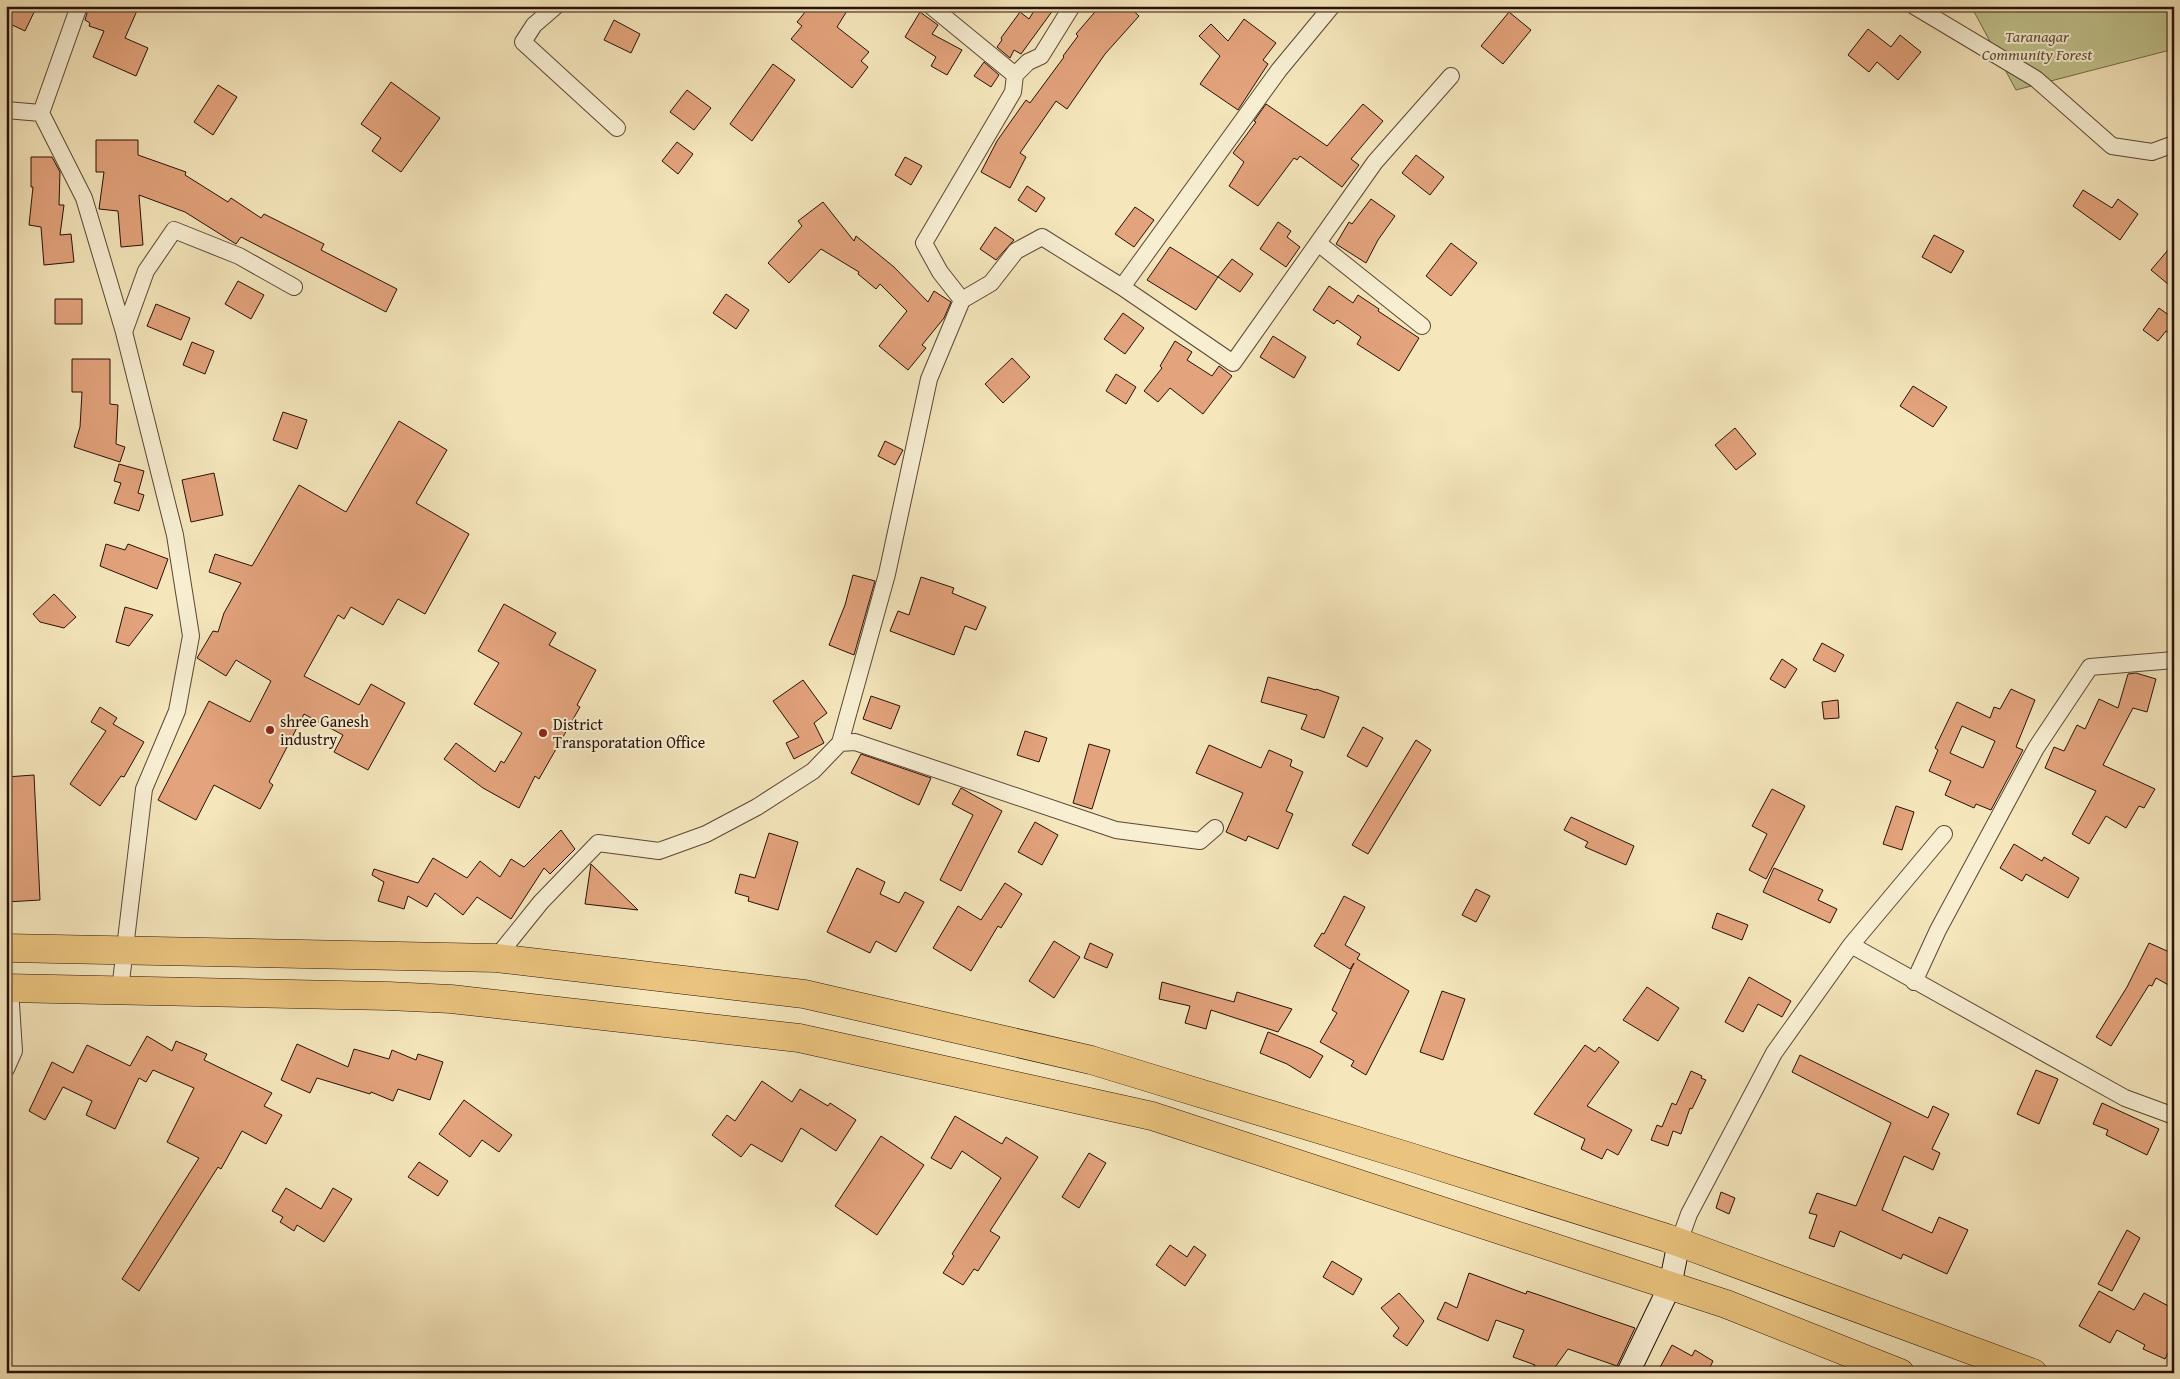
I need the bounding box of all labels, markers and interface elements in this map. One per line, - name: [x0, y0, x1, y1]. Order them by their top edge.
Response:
- park label: Taranagar Community Forest: [1982, 24, 2093, 66]
- place label: shree Ganesh industry: [280, 709, 369, 751]
- place label: District Transporatation Office: [553, 712, 705, 754]
- marker: shree Ganesh industry: [264, 724, 276, 736]
- marker: District Transporatation Office: [537, 727, 549, 739]

